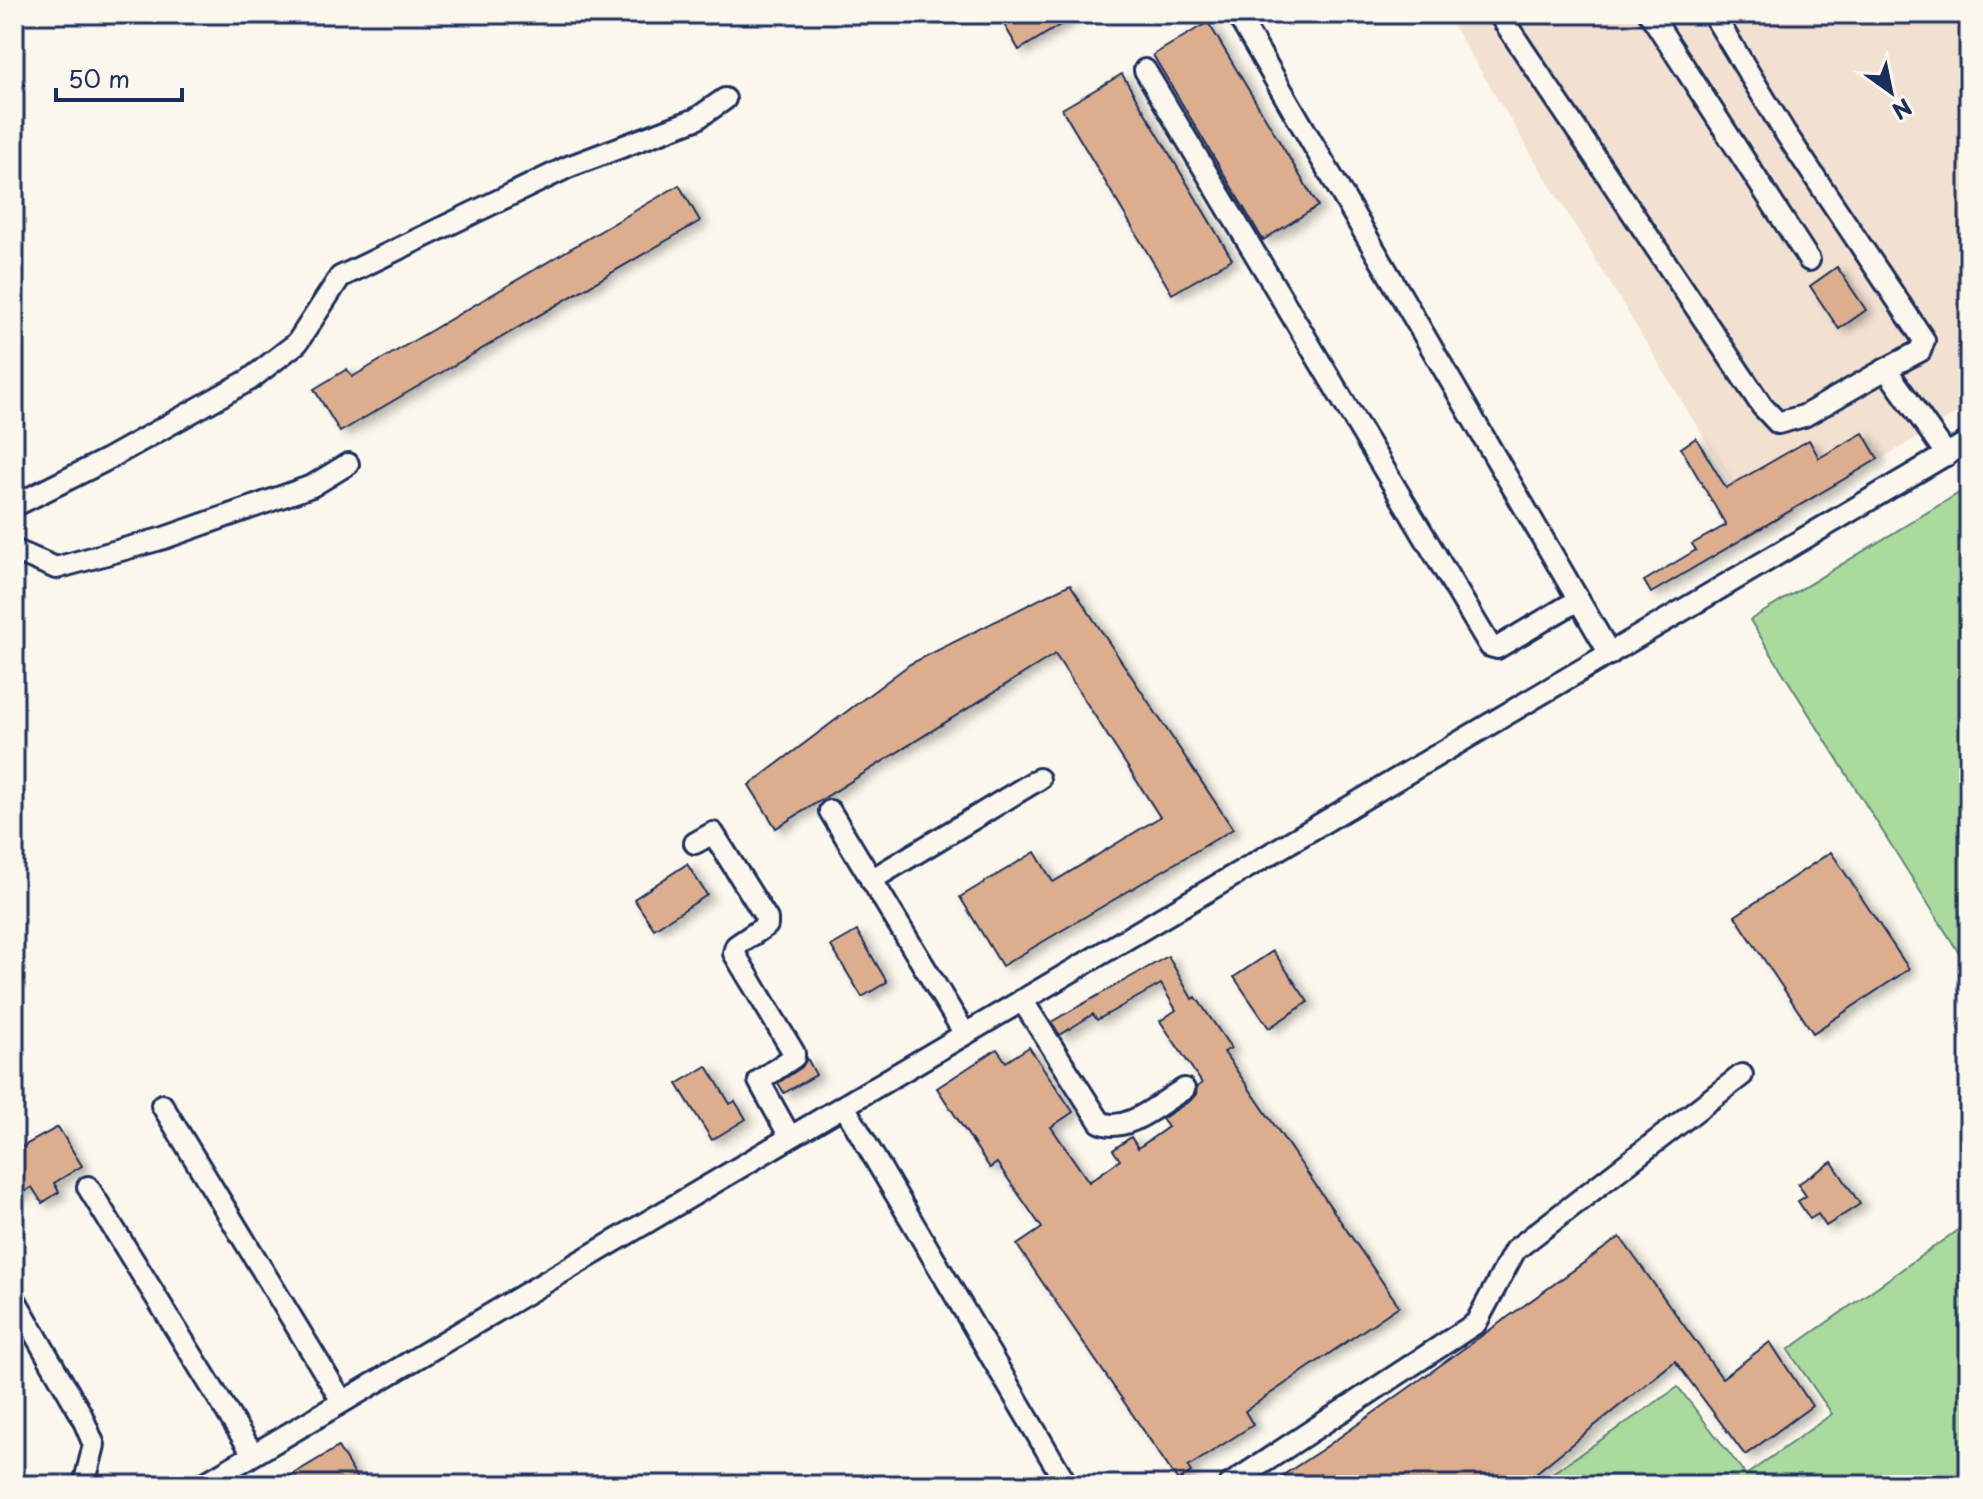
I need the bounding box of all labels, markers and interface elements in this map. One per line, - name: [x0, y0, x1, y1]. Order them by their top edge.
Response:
- scale bar: [56, 52, 182, 102]
- north arrow: [1851, 52, 1931, 132]
- text: 50 m: [68, 60, 130, 96]
- text: N: [1886, 91, 1919, 129]

